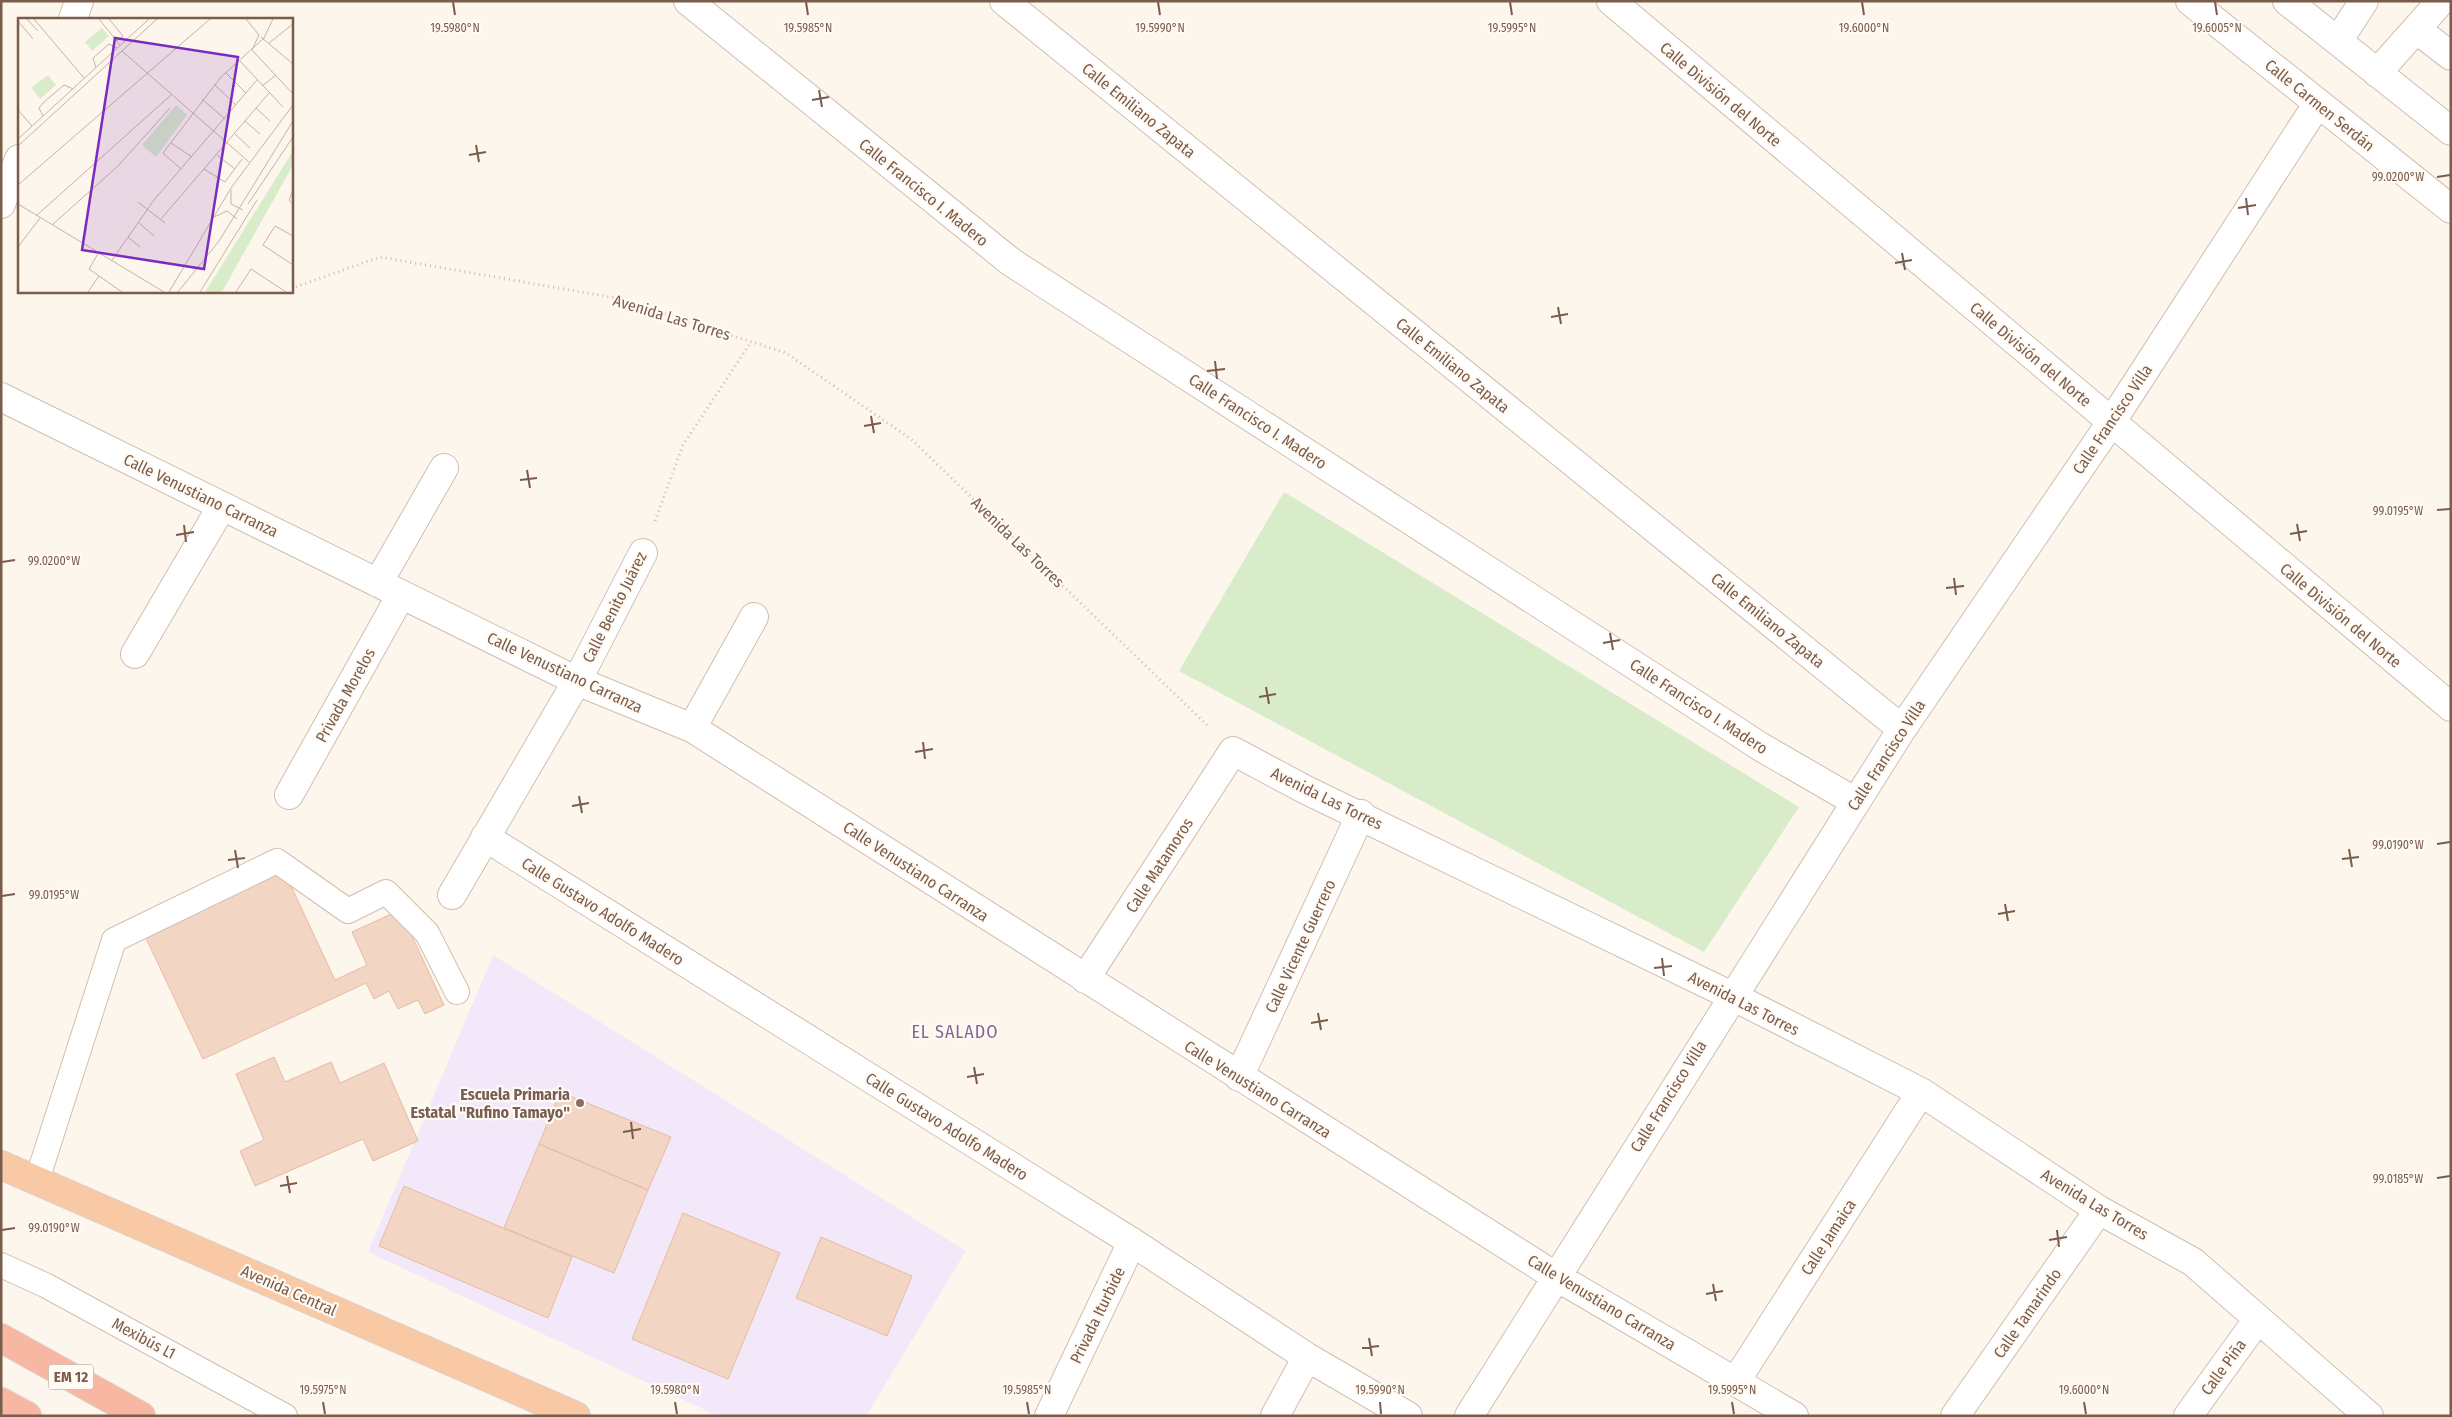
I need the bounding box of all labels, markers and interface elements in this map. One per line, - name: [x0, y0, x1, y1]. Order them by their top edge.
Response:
- inset map: [18, 18, 292, 292]
- text: 19.5980°N: [430, 21, 480, 35]
- text: 19.5985°N: [784, 21, 832, 35]
- text: 19.5990°N: [1135, 21, 1185, 35]
- text: 19.5995°N: [1488, 21, 1536, 35]
- text: 19.6000°N: [1839, 21, 1889, 35]
- text: 19.6005°N: [2192, 21, 2242, 35]
- street label: Calle División del Norte: [1656, 38, 1785, 151]
- street label: Calle Carmen Serdán: [2261, 55, 2378, 155]
- street label: Calle Emiliano Zapata: [1078, 59, 1199, 162]
- street label: Calle Francisco I. Madero: [855, 134, 992, 250]
- text: 99.0200°W: [2372, 170, 2424, 184]
- street label: Avenida Las Torres: [611, 291, 733, 344]
- street label: Calle División del Norte: [1966, 298, 2095, 411]
- street label: Calle Emiliano Zapata: [1392, 314, 1513, 417]
- street label: Calle Francisco Villa: [2069, 361, 2156, 478]
- street label: Calle Francisco I. Madero: [1185, 370, 1330, 473]
- street label: Calle Venustiano Carranza: [120, 450, 281, 541]
- street label: Avenida Las Torres: [967, 493, 1068, 592]
- text: 99.0195°W: [2373, 504, 2423, 518]
- street label: Calle Benito Juárez: [578, 549, 651, 666]
- text: 99.0200°W: [28, 554, 80, 568]
- street label: Calle División del Norte: [2276, 559, 2405, 672]
- street label: Calle Emiliano Zapata: [1707, 569, 1828, 672]
- street label: Calle Venustiano Carranza: [484, 628, 646, 717]
- street label: Privada Morelos: [312, 645, 379, 746]
- street label: Calle Francisco I. Madero: [1626, 655, 1771, 758]
- street label: Calle Francisco Villa: [1844, 696, 1929, 814]
- street label: Avenida Las Torres: [1268, 763, 1386, 834]
- street label: Calle Matamoros: [1122, 814, 1197, 916]
- street label: Calle Venustiano Carranza: [840, 817, 992, 926]
- text: 99.0190°W: [2372, 838, 2424, 852]
- street label: Calle Gustavo Adolfo Madero: [518, 854, 687, 969]
- street label: Calle Vicente Guerrero: [1261, 876, 1340, 1016]
- text: 99.0195°W: [29, 888, 79, 902]
- street label: Avenida Las Torres: [1685, 967, 1802, 1040]
- district label: EL SALADO: [911, 1021, 999, 1043]
- street label: Calle Venustiano Carranza: [1181, 1036, 1335, 1142]
- street label: Calle Francisco Villa: [1626, 1037, 1711, 1156]
- street label: Calle Gustavo Adolfo Madero: [862, 1069, 1031, 1184]
- place label: Escuela Primaria Estatal "Rufino Tamayo": [410, 1085, 570, 1122]
- marker: Escuela Primaria Estatal "Rufino Tamayo": [574, 1097, 586, 1109]
- street label: Avenida Las Torres: [2038, 1165, 2152, 1244]
- text: 99.0185°W: [2373, 1172, 2423, 1186]
- street label: Calle Jamaica: [1797, 1196, 1860, 1279]
- text: 99.0190°W: [28, 1221, 80, 1235]
- street label: Calle Venustiano Carranza: [1524, 1251, 1679, 1354]
- street label: Avenida Central: [238, 1261, 339, 1320]
- street label: Privada Iturbide: [1066, 1264, 1129, 1367]
- street label: Calle Tamarindo: [1989, 1265, 2065, 1362]
- street label: Mexibús L1: [109, 1314, 179, 1363]
- street label: Calle Piña: [2197, 1336, 2250, 1399]
- road number: EM 12: [48, 1364, 94, 1390]
- text: 19.5975°N: [299, 1383, 347, 1397]
- text: 19.5980°N: [650, 1383, 700, 1397]
- text: 19.5985°N: [1003, 1383, 1051, 1397]
- text: 19.5990°N: [1355, 1383, 1405, 1397]
- text: 19.5995°N: [1708, 1383, 1756, 1397]
- text: 19.6000°N: [2059, 1383, 2109, 1397]

